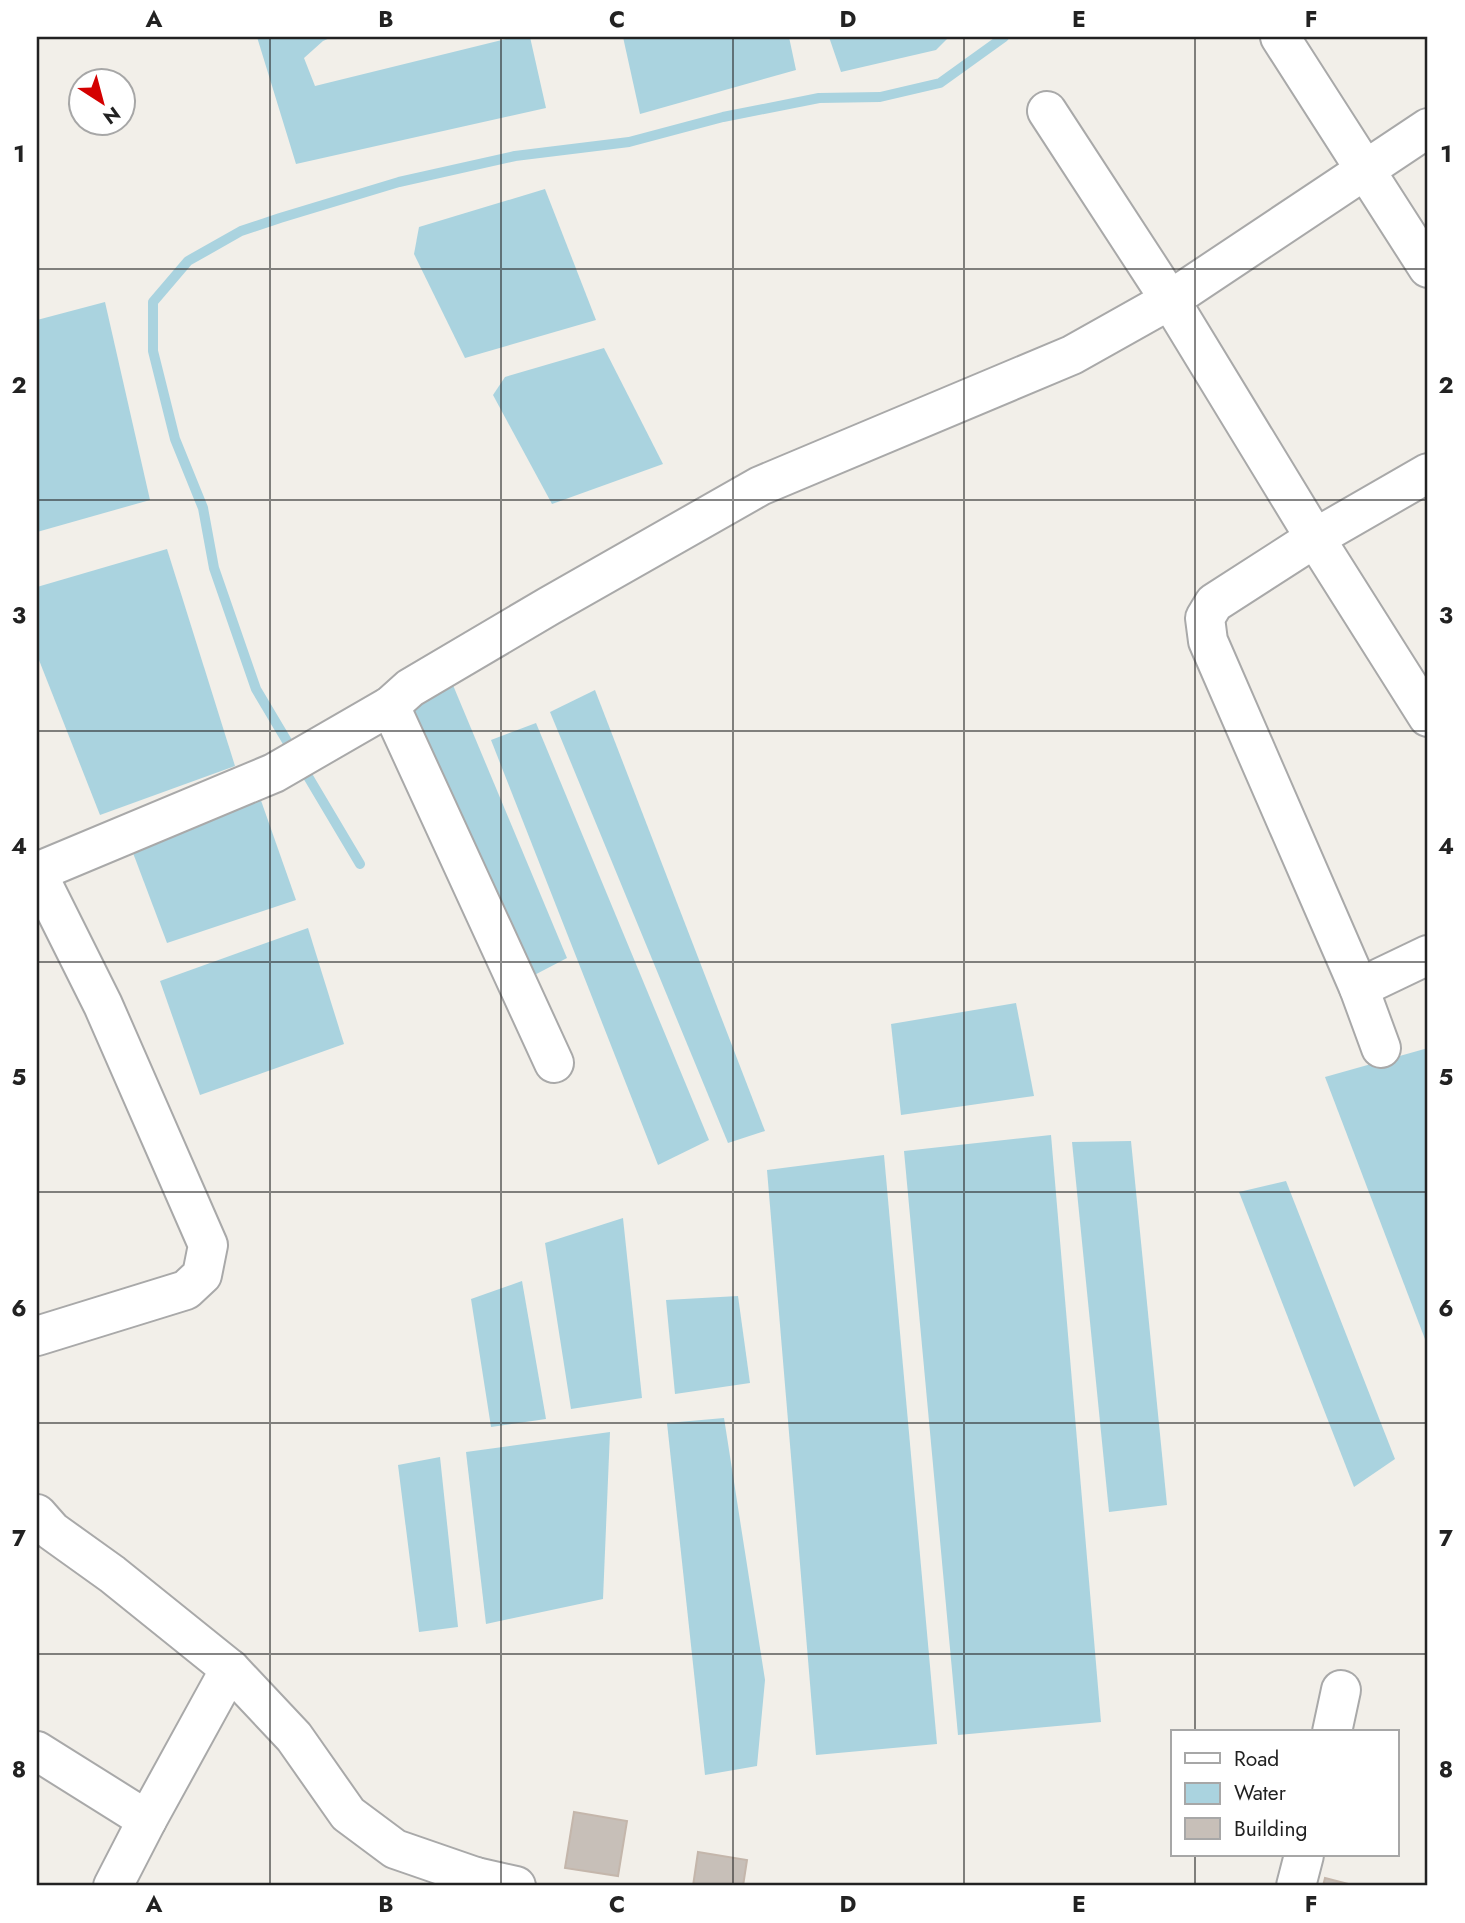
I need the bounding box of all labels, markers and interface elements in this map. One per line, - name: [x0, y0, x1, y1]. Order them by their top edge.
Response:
- text: A: [145, 2, 163, 36]
- text: B: [378, 2, 394, 36]
- text: C: [609, 2, 625, 36]
- text: D: [840, 2, 857, 36]
- text: E: [1072, 2, 1086, 36]
- text: F: [1305, 2, 1317, 36]
- north arrow: [66, 66, 136, 136]
- text: N: [98, 100, 126, 131]
- text: 1: [13, 137, 25, 171]
- text: 1: [1440, 137, 1452, 171]
- text: 2: [11, 368, 27, 402]
- text: 2: [1438, 368, 1454, 402]
- text: 3: [12, 598, 26, 632]
- text: 3: [1439, 598, 1453, 632]
- text: 4: [11, 829, 27, 863]
- text: 4: [1438, 829, 1454, 863]
- text: 5: [12, 1060, 26, 1094]
- text: 5: [1439, 1060, 1453, 1094]
- text: 6: [11, 1291, 27, 1325]
- text: 6: [1438, 1291, 1454, 1325]
- text: 7: [12, 1521, 26, 1555]
- text: 7: [1439, 1521, 1453, 1555]
- legend: [1171, 1730, 1398, 1856]
- text: Road: [1234, 1744, 1279, 1774]
- text: 8: [12, 1752, 26, 1786]
- text: 8: [1439, 1752, 1453, 1786]
- text: Water: [1234, 1778, 1287, 1808]
- text: Building: [1234, 1814, 1307, 1844]
- text: A: [145, 1887, 163, 1921]
- text: B: [378, 1887, 394, 1921]
- text: C: [609, 1887, 625, 1921]
- text: D: [840, 1887, 857, 1921]
- text: E: [1072, 1887, 1086, 1921]
- text: F: [1305, 1887, 1317, 1921]

